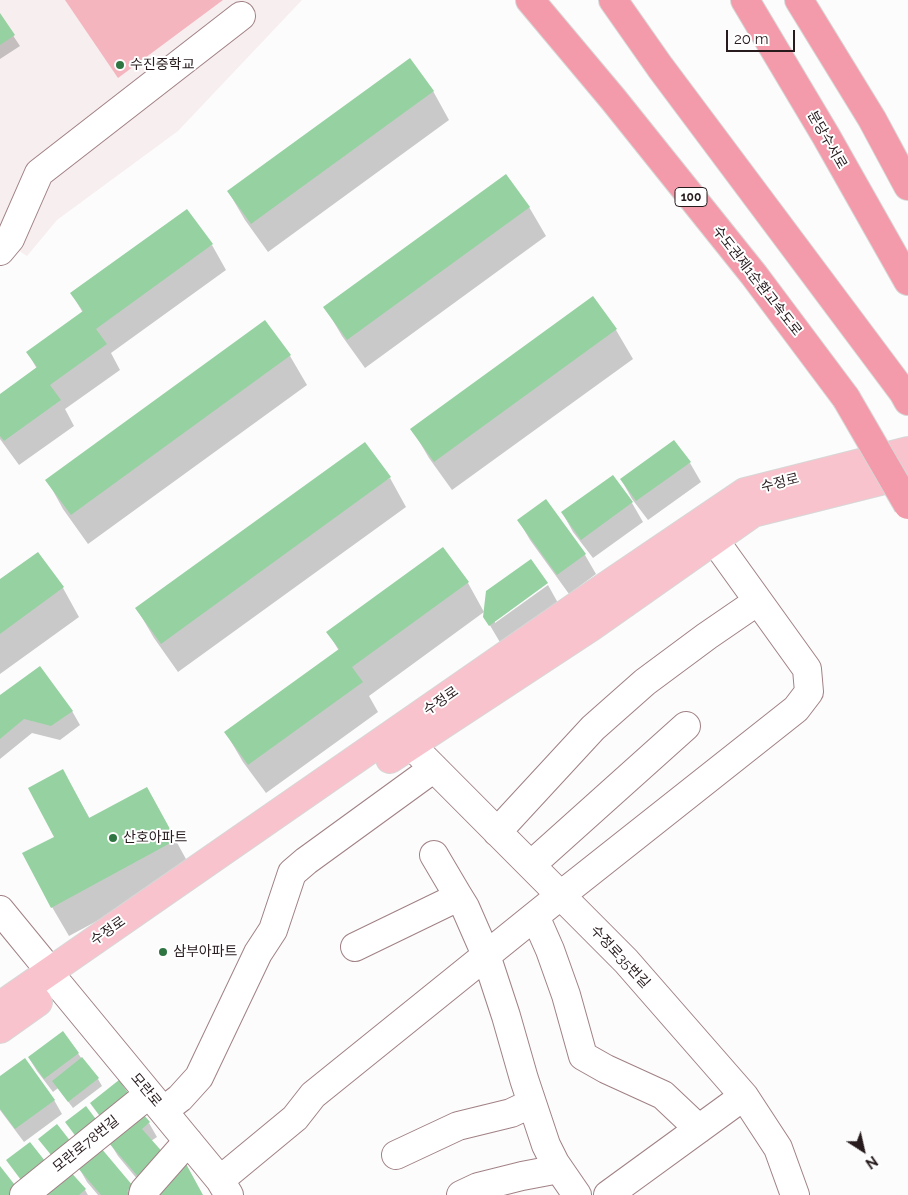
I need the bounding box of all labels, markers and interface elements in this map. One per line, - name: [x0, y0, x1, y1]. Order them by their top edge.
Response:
- scale bar: [728, 20, 797, 52]
- text: 20 m: [734, 30, 769, 48]
- place label: 수진중학교: [130, 57, 194, 73]
- marker: 수진중학교: [114, 59, 126, 71]
- street label: 분당수서로: [804, 108, 850, 172]
- road number: 100: [675, 188, 707, 206]
- street label: 수도권제1순환고속도로: [709, 223, 805, 339]
- street label: 수정로: [759, 470, 801, 496]
- street label: 수정로: [420, 683, 462, 719]
- place label: 산호아파트: [123, 830, 187, 846]
- marker: 산호아파트: [107, 832, 119, 844]
- street label: 수정로: [87, 913, 129, 949]
- street label: 수정로35번길: [587, 922, 653, 992]
- place label: 삼부아파트: [173, 944, 237, 960]
- marker: 삼부아파트: [157, 946, 169, 958]
- street label: 모란로: [127, 1070, 165, 1110]
- street label: 모란로78번길: [50, 1112, 122, 1176]
- north arrow: [838, 1125, 888, 1175]
- text: N: [863, 1153, 881, 1172]

